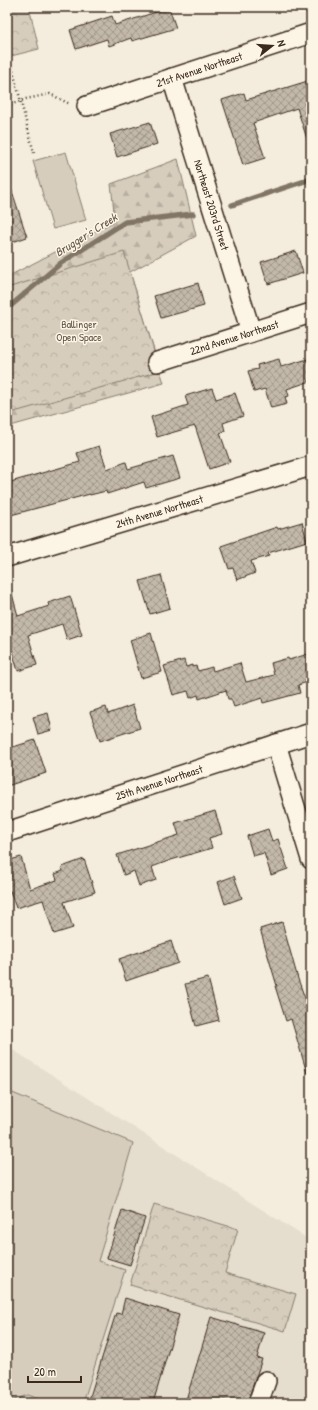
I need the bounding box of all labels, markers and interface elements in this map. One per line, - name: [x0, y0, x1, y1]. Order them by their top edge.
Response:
- north arrow: [252, 26, 292, 66]
- text: N: [274, 38, 289, 48]
- street label: 21st Avenue Northeast: [154, 49, 244, 90]
- street label: Northeast 203rd Street: [191, 158, 232, 252]
- water label: Brugger's Creek: [51, 208, 121, 261]
- park label: Ballinger Open Space: [56, 317, 102, 344]
- street label: 22nd Avenue Northeast: [188, 317, 280, 358]
- street label: 24th Avenue Northeast: [114, 492, 205, 531]
- street label: 25th Avenue Northeast: [114, 762, 205, 803]
- scale bar: [28, 1358, 81, 1384]
- text: 20 m: [34, 1363, 56, 1380]

